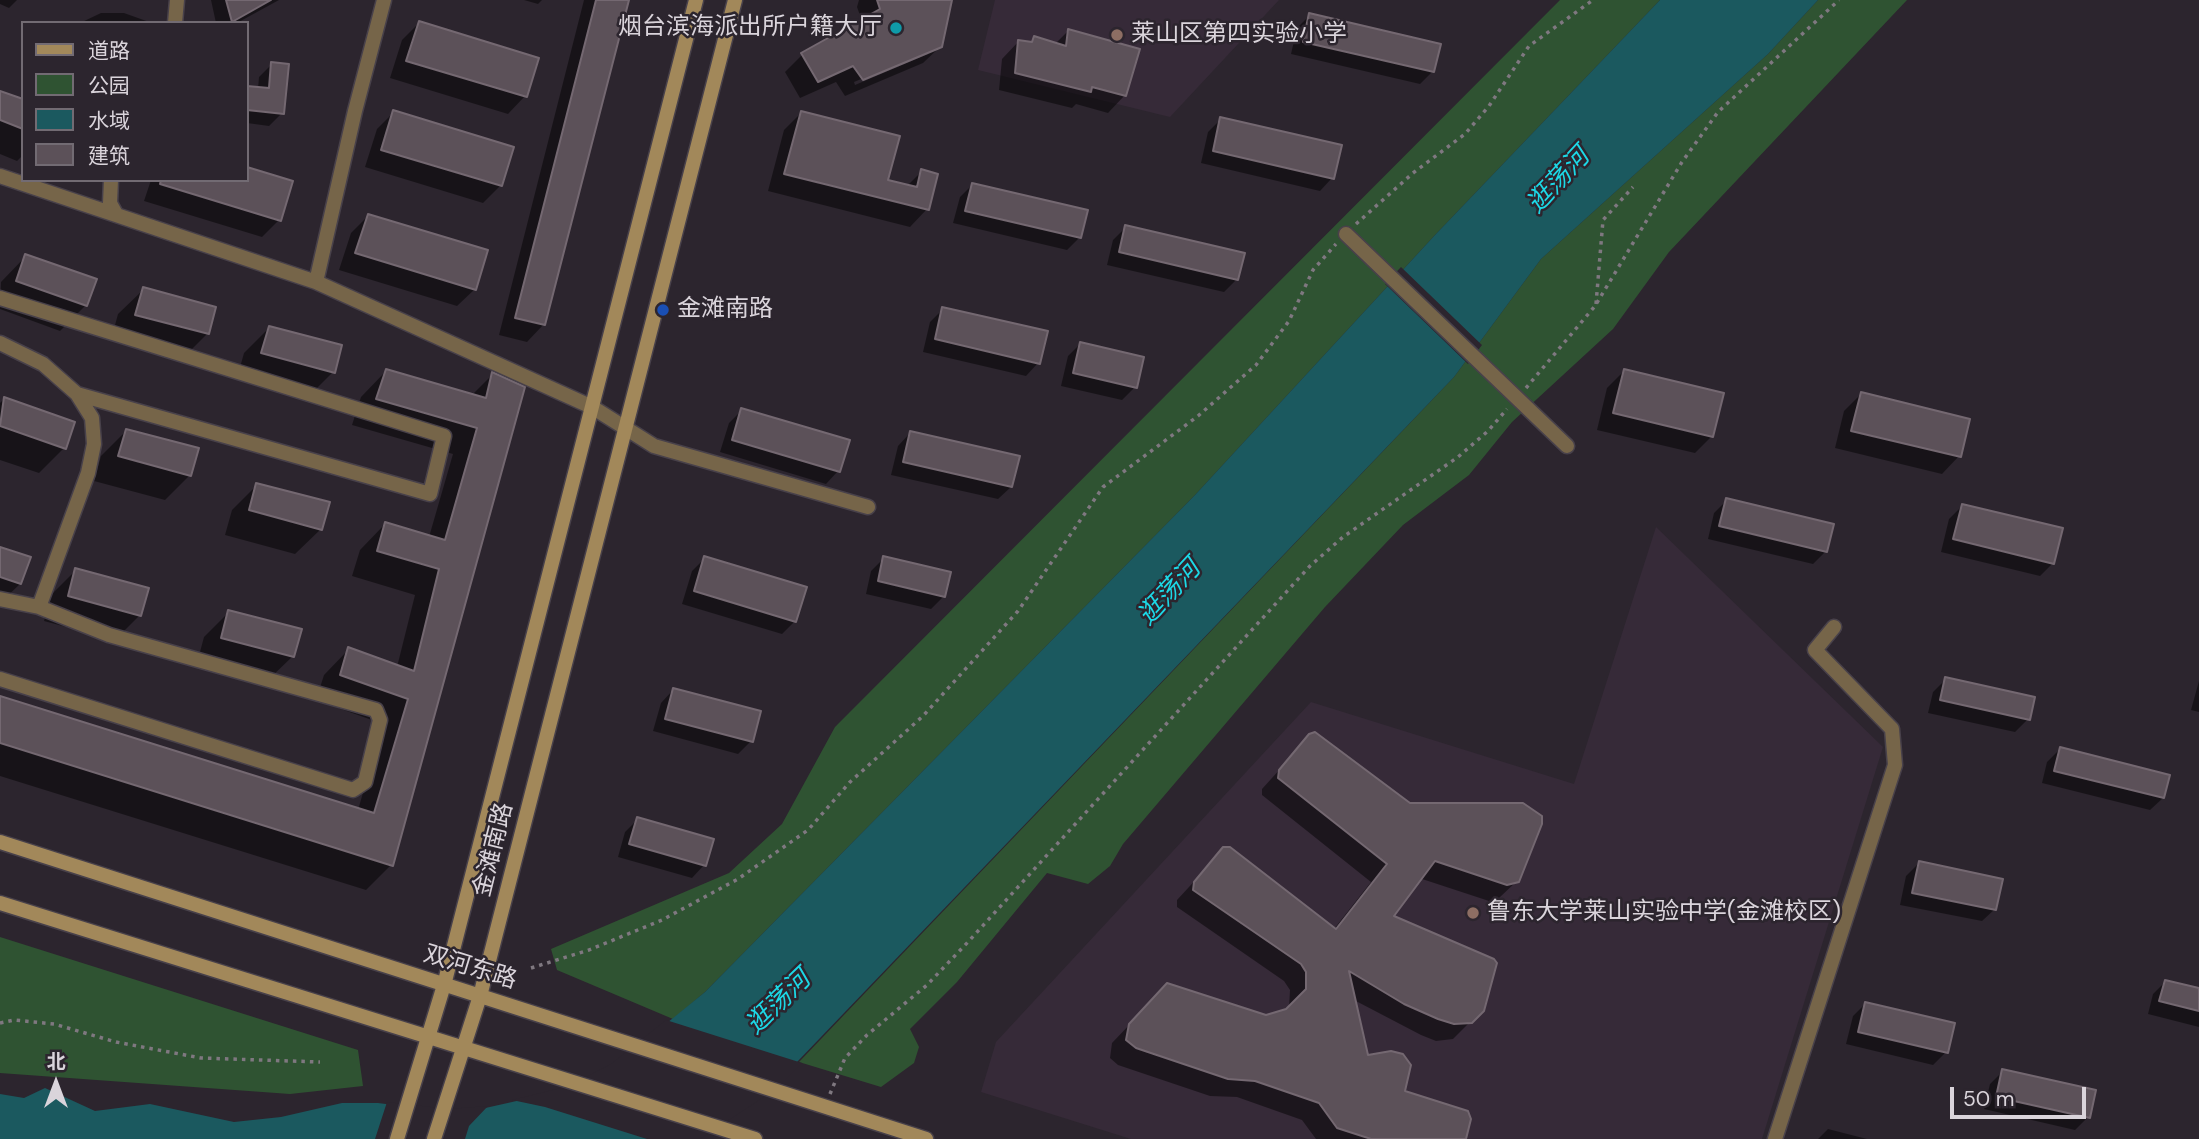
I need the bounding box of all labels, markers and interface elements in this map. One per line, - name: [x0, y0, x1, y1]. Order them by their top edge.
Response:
- place label: 烟台滨海派出所户籍大厅: [618, 14, 882, 42]
- marker: 烟台滨海派出所户籍大厅: [888, 20, 904, 36]
- legend: [21, 21, 248, 182]
- place label: 莱山区第四实验小学: [1131, 21, 1347, 49]
- marker: 莱山区第四实验小学: [1109, 27, 1125, 43]
- text: 道路: [88, 37, 130, 65]
- text: 公园: [88, 72, 130, 100]
- text: 水域: [88, 107, 130, 135]
- text: 建筑: [88, 142, 130, 170]
- water label: 逛荡河: [1521, 142, 1597, 220]
- place label: 金滩南路: [677, 296, 773, 324]
- marker: 金滩南路: [655, 302, 671, 318]
- water label: 逛荡河: [1132, 554, 1208, 632]
- street label: 金滩南路: [468, 800, 520, 900]
- place label: 鲁东大学莱山实验中学(金滩校区): [1487, 899, 1841, 927]
- marker: 鲁东大学莱山实验中学(金滩校区): [1465, 905, 1481, 921]
- street label: 双河东路: [420, 940, 520, 996]
- water label: 逛荡河: [740, 965, 818, 1041]
- north arrow: [21, 1048, 91, 1118]
- text: 北: [46, 1049, 66, 1074]
- scale bar: [1954, 1072, 2090, 1116]
- text: 50 m: [1963, 1085, 2014, 1113]

